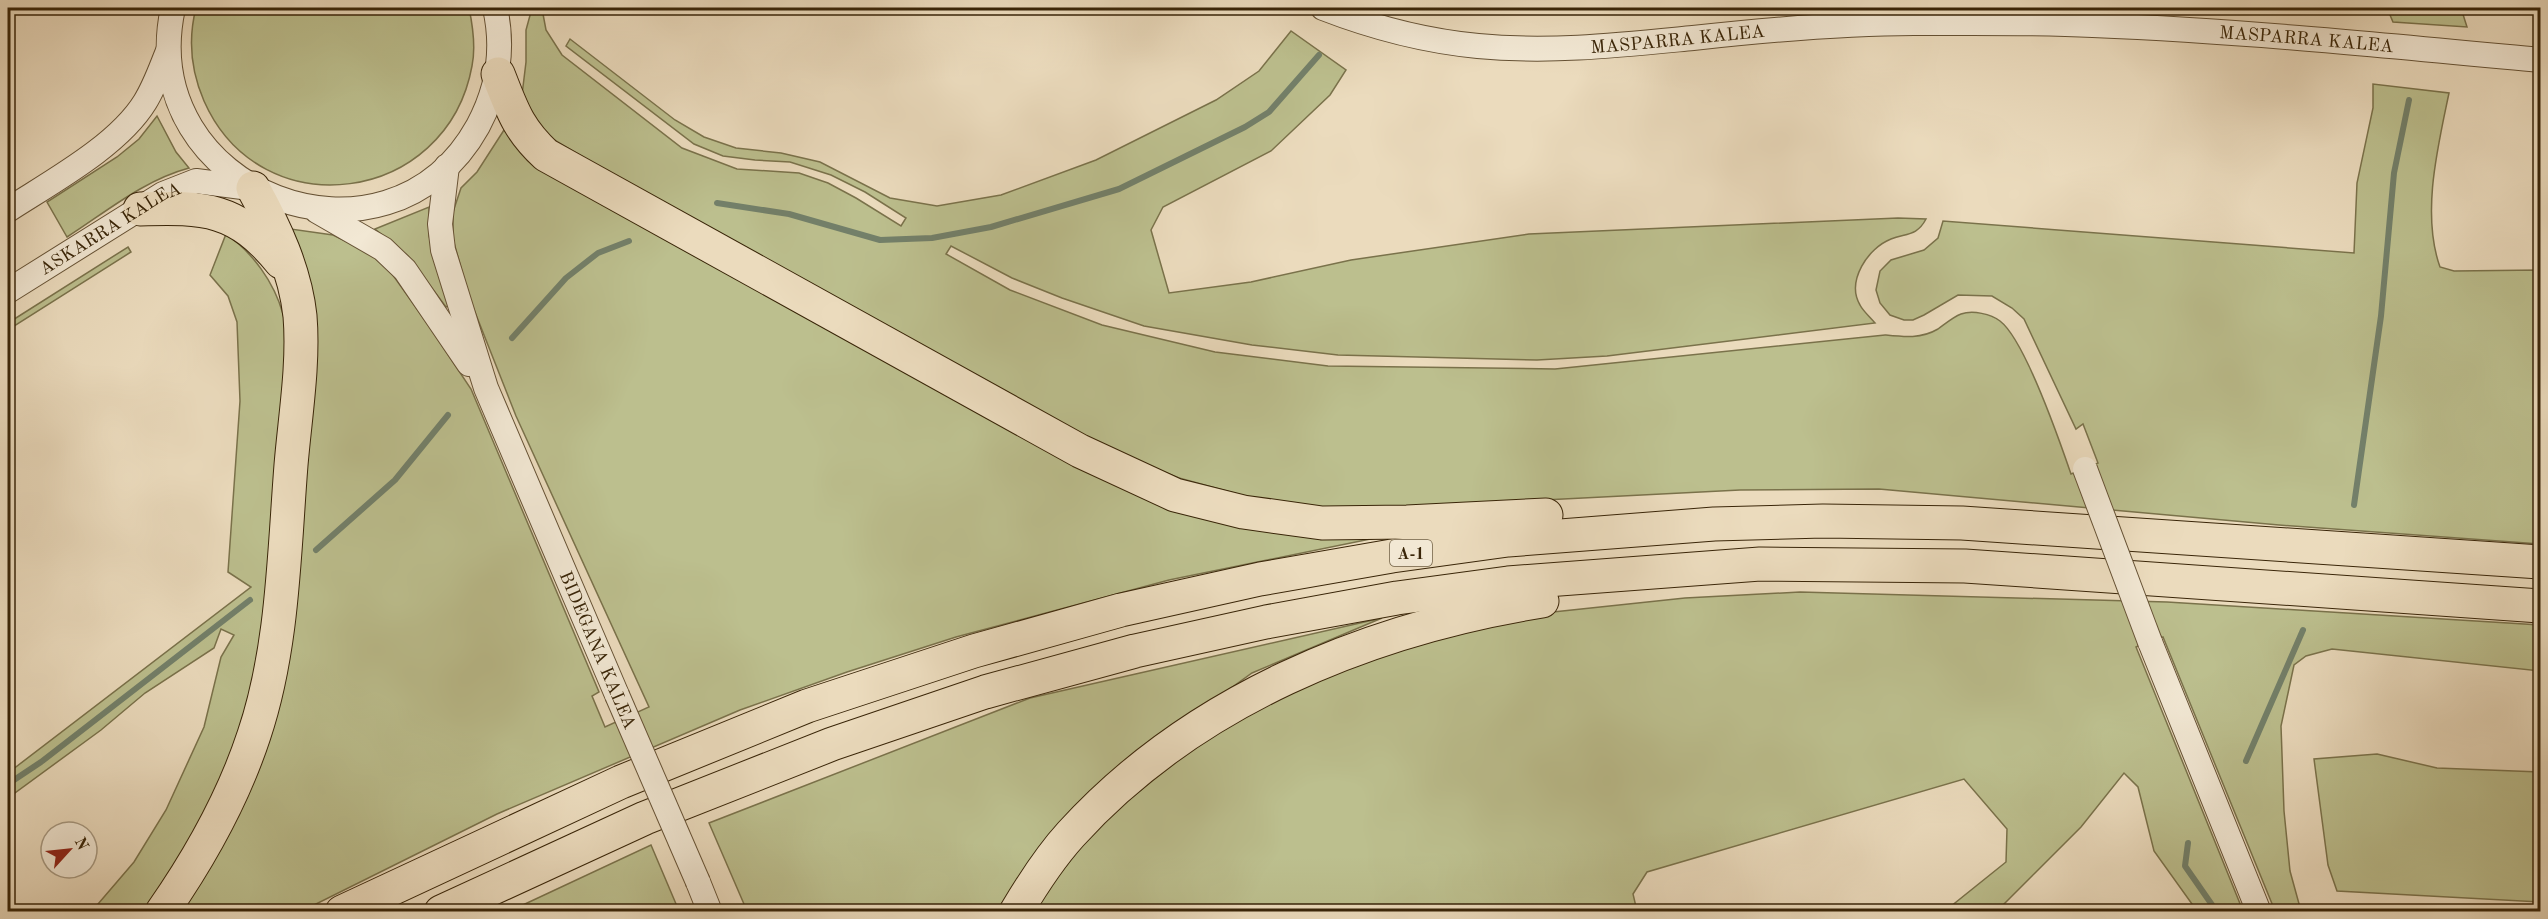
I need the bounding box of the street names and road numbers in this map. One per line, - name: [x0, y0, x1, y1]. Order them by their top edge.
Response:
- street label: MASPARRA KALEA: [1590, 23, 1766, 57]
- street label: MASPARRA KALEA: [2218, 24, 2394, 56]
- street label: ASKARRA KALEA: [37, 180, 184, 279]
- road number: A-1: [1390, 540, 1432, 566]
- street label: BIDEGANA KALEA: [556, 569, 639, 732]

